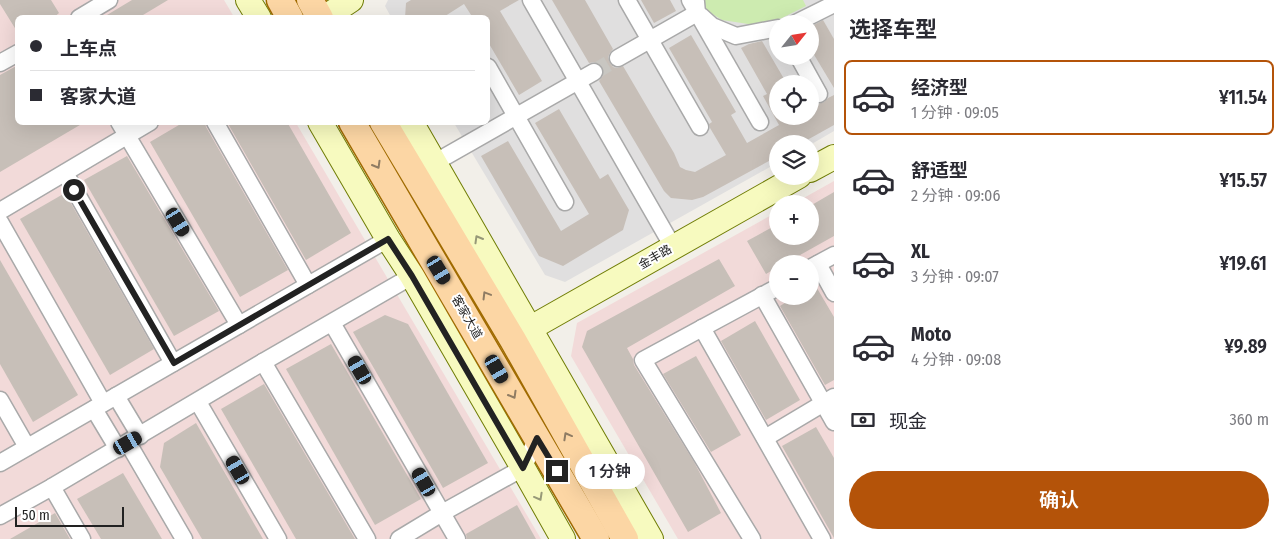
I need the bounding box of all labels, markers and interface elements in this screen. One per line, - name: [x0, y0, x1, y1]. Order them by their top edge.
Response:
- north arrow: [769, 15, 819, 65]
- map controls: [769, 15, 819, 305]
- text: 选择车型: [849, 16, 937, 43]
- text: 上车点: [60, 37, 117, 60]
- button: locate: [769, 75, 819, 125]
- icon: car: [851, 75, 896, 120]
- text: 经济型: [911, 76, 968, 99]
- text: 客家大道: [60, 85, 136, 108]
- text: ¥11.54: [1219, 86, 1267, 109]
- text: 1 分钟 · 09:05: [911, 103, 999, 122]
- button: layers: [769, 135, 819, 185]
- icon: car: [851, 158, 896, 203]
- one-way arrow: [371, 159, 381, 168]
- text: 舒适型: [911, 159, 968, 182]
- text: ¥15.57: [1220, 169, 1267, 192]
- route start: [63, 179, 85, 201]
- text: 2 分钟 · 09:06: [911, 186, 1000, 205]
- button: +: [769, 195, 819, 245]
- car: [163, 205, 192, 239]
- one-way arrow: [474, 236, 484, 245]
- text: XL: [911, 240, 930, 263]
- icon: car: [851, 241, 896, 286]
- street label: 金丰路: [636, 242, 674, 272]
- text: ¥19.61: [1219, 252, 1267, 275]
- car: [424, 253, 453, 287]
- button: −: [769, 255, 819, 305]
- text: 3 分钟 · 09:07: [911, 267, 999, 286]
- one-way arrow: [482, 291, 492, 300]
- street label: 客家大道: [449, 293, 485, 341]
- text: Moto: [911, 323, 951, 346]
- icon: car: [851, 324, 896, 369]
- text: ¥9.89: [1224, 335, 1267, 358]
- text: 4 分钟 · 09:08: [911, 350, 1001, 369]
- car: [483, 352, 510, 386]
- car: [346, 353, 373, 387]
- one-way arrow: [506, 390, 516, 399]
- icon: cash: [849, 406, 877, 434]
- text: 现金: [889, 410, 927, 433]
- text: 360 m: [1229, 410, 1269, 429]
- car: [111, 429, 144, 457]
- one-way arrow: [563, 432, 573, 441]
- car: [224, 453, 251, 487]
- callout: 1 分钟: [574, 454, 644, 488]
- route end: [546, 460, 568, 482]
- text: 1 分钟: [589, 462, 631, 481]
- car: [410, 465, 437, 499]
- button: 确认: [849, 471, 1269, 529]
- one-way arrow: [533, 491, 543, 500]
- scale bar: [15, 504, 124, 527]
- text: 50 m: [22, 507, 50, 524]

